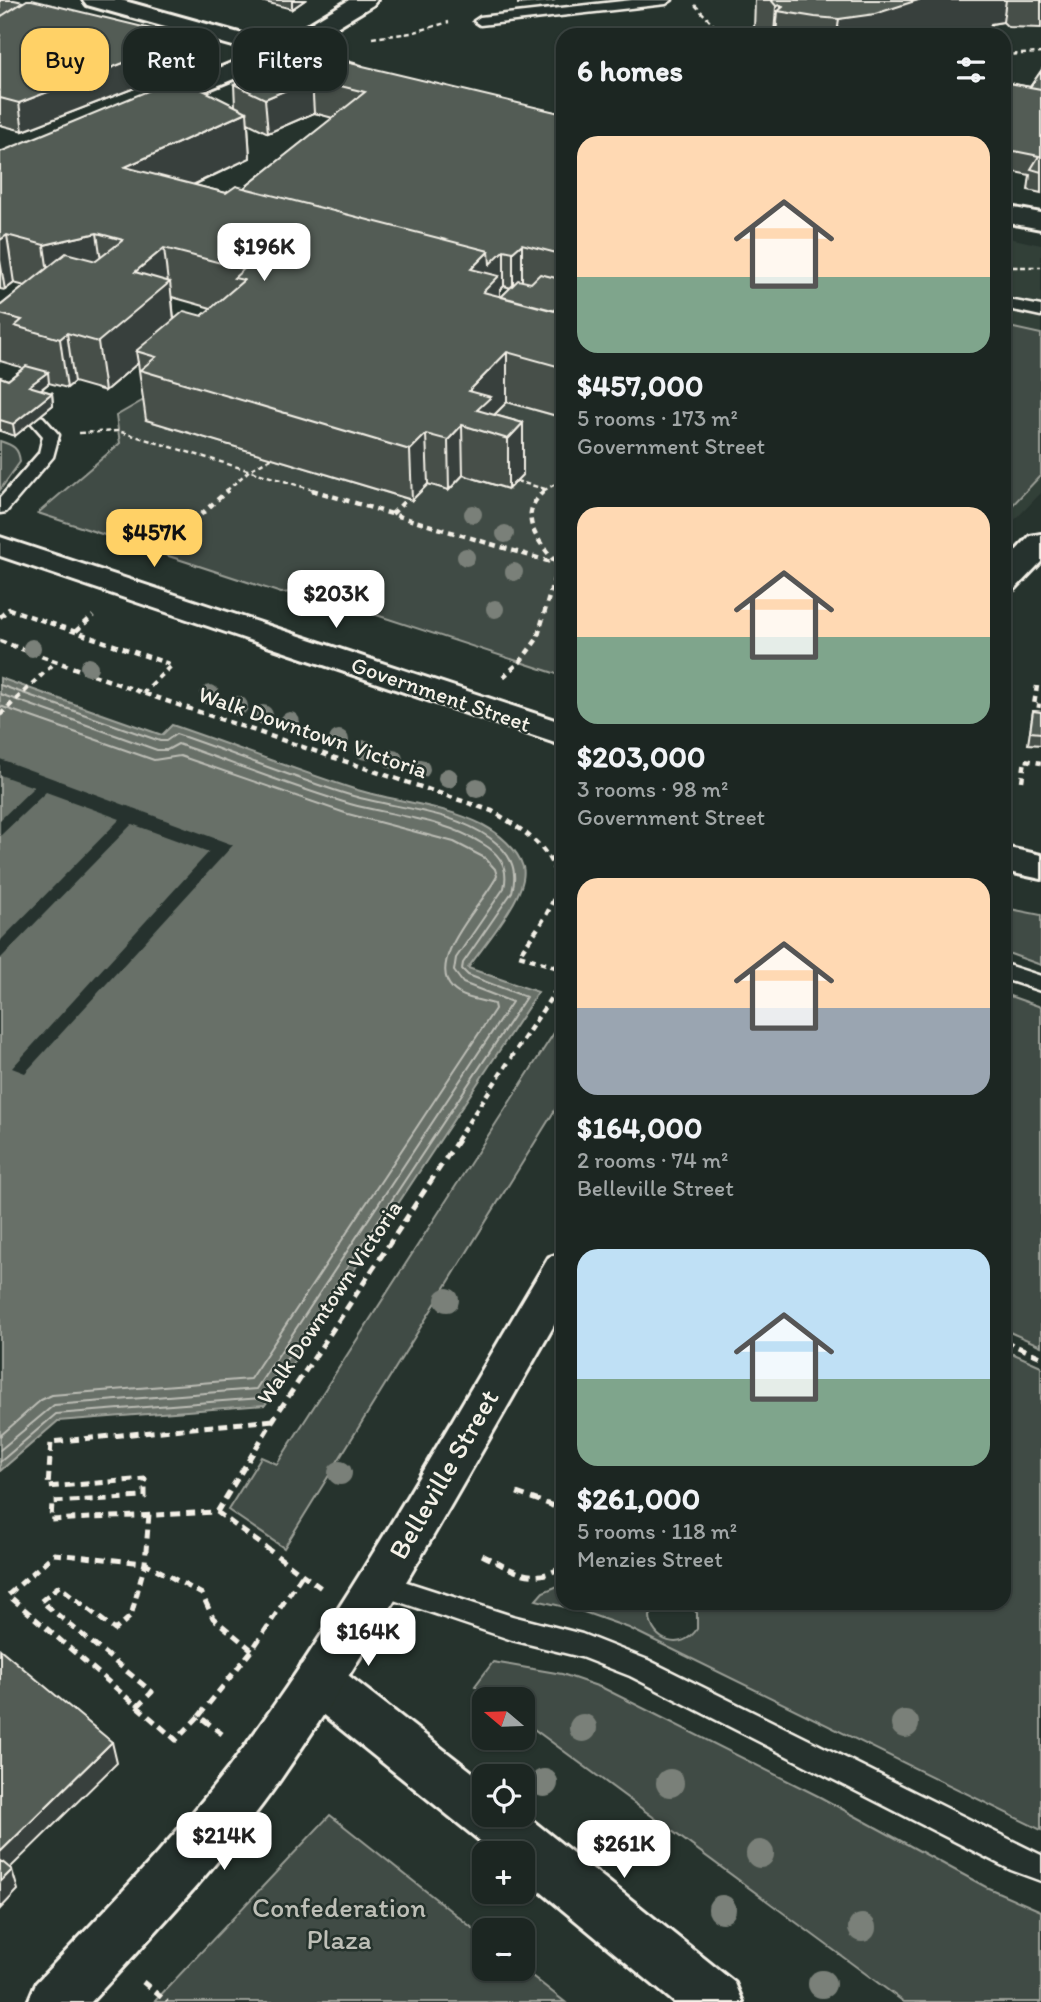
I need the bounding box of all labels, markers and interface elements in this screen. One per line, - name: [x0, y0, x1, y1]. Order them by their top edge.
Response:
- chip: Buy: [21, 28, 109, 91]
- chip: Rent: [123, 28, 219, 91]
- chip: Filters: [233, 28, 347, 91]
- icon: filters: [952, 51, 990, 89]
- text: 6 homes: [577, 52, 683, 89]
- icon: home: [721, 181, 847, 307]
- pin: $196K: [215, 224, 313, 283]
- text: $196K: [233, 232, 295, 260]
- text: $457,000: [577, 367, 703, 404]
- text: 5 rooms · 173 m²: [577, 404, 738, 432]
- text: Government Street: [577, 432, 765, 460]
- pin: $457K: [105, 510, 203, 569]
- text: $457K: [122, 518, 186, 546]
- icon: home: [721, 552, 847, 678]
- pin: $203K: [287, 570, 385, 630]
- text: $203K: [303, 579, 369, 607]
- street label: Government Street: [347, 650, 535, 738]
- street label: Walk Downtown Victoria: [195, 680, 431, 784]
- text: $203,000: [577, 738, 705, 775]
- text: 3 rooms · 98 m²: [577, 775, 728, 803]
- text: Government Street: [577, 803, 765, 831]
- icon: home: [721, 923, 847, 1049]
- text: $164,000: [577, 1109, 703, 1146]
- text: 2 rooms · 74 m²: [577, 1146, 729, 1174]
- text: Belleville Street: [577, 1174, 734, 1202]
- street label: Walk Downtown Victoria: [250, 1194, 408, 1410]
- icon: home: [721, 1294, 847, 1420]
- street label: Belleville Street: [381, 1383, 505, 1565]
- text: $261,000: [577, 1480, 700, 1517]
- text: 5 rooms · 118 m²: [577, 1517, 737, 1545]
- text: Menzies Street: [577, 1545, 723, 1573]
- pin: $164K: [319, 1608, 417, 1668]
- text: $164K: [336, 1617, 400, 1645]
- north arrow: [472, 1687, 536, 1750]
- map controls: [472, 1687, 535, 1981]
- button: locate: [472, 1764, 535, 1827]
- pin: $214K: [175, 1812, 273, 1872]
- pin: $261K: [575, 1820, 673, 1880]
- text: $214K: [193, 1821, 255, 1849]
- text: $261K: [593, 1829, 655, 1857]
- button: +: [472, 1841, 535, 1904]
- park label: Confederation Plaza: [252, 1890, 426, 1956]
- button: −: [472, 1918, 535, 1981]

